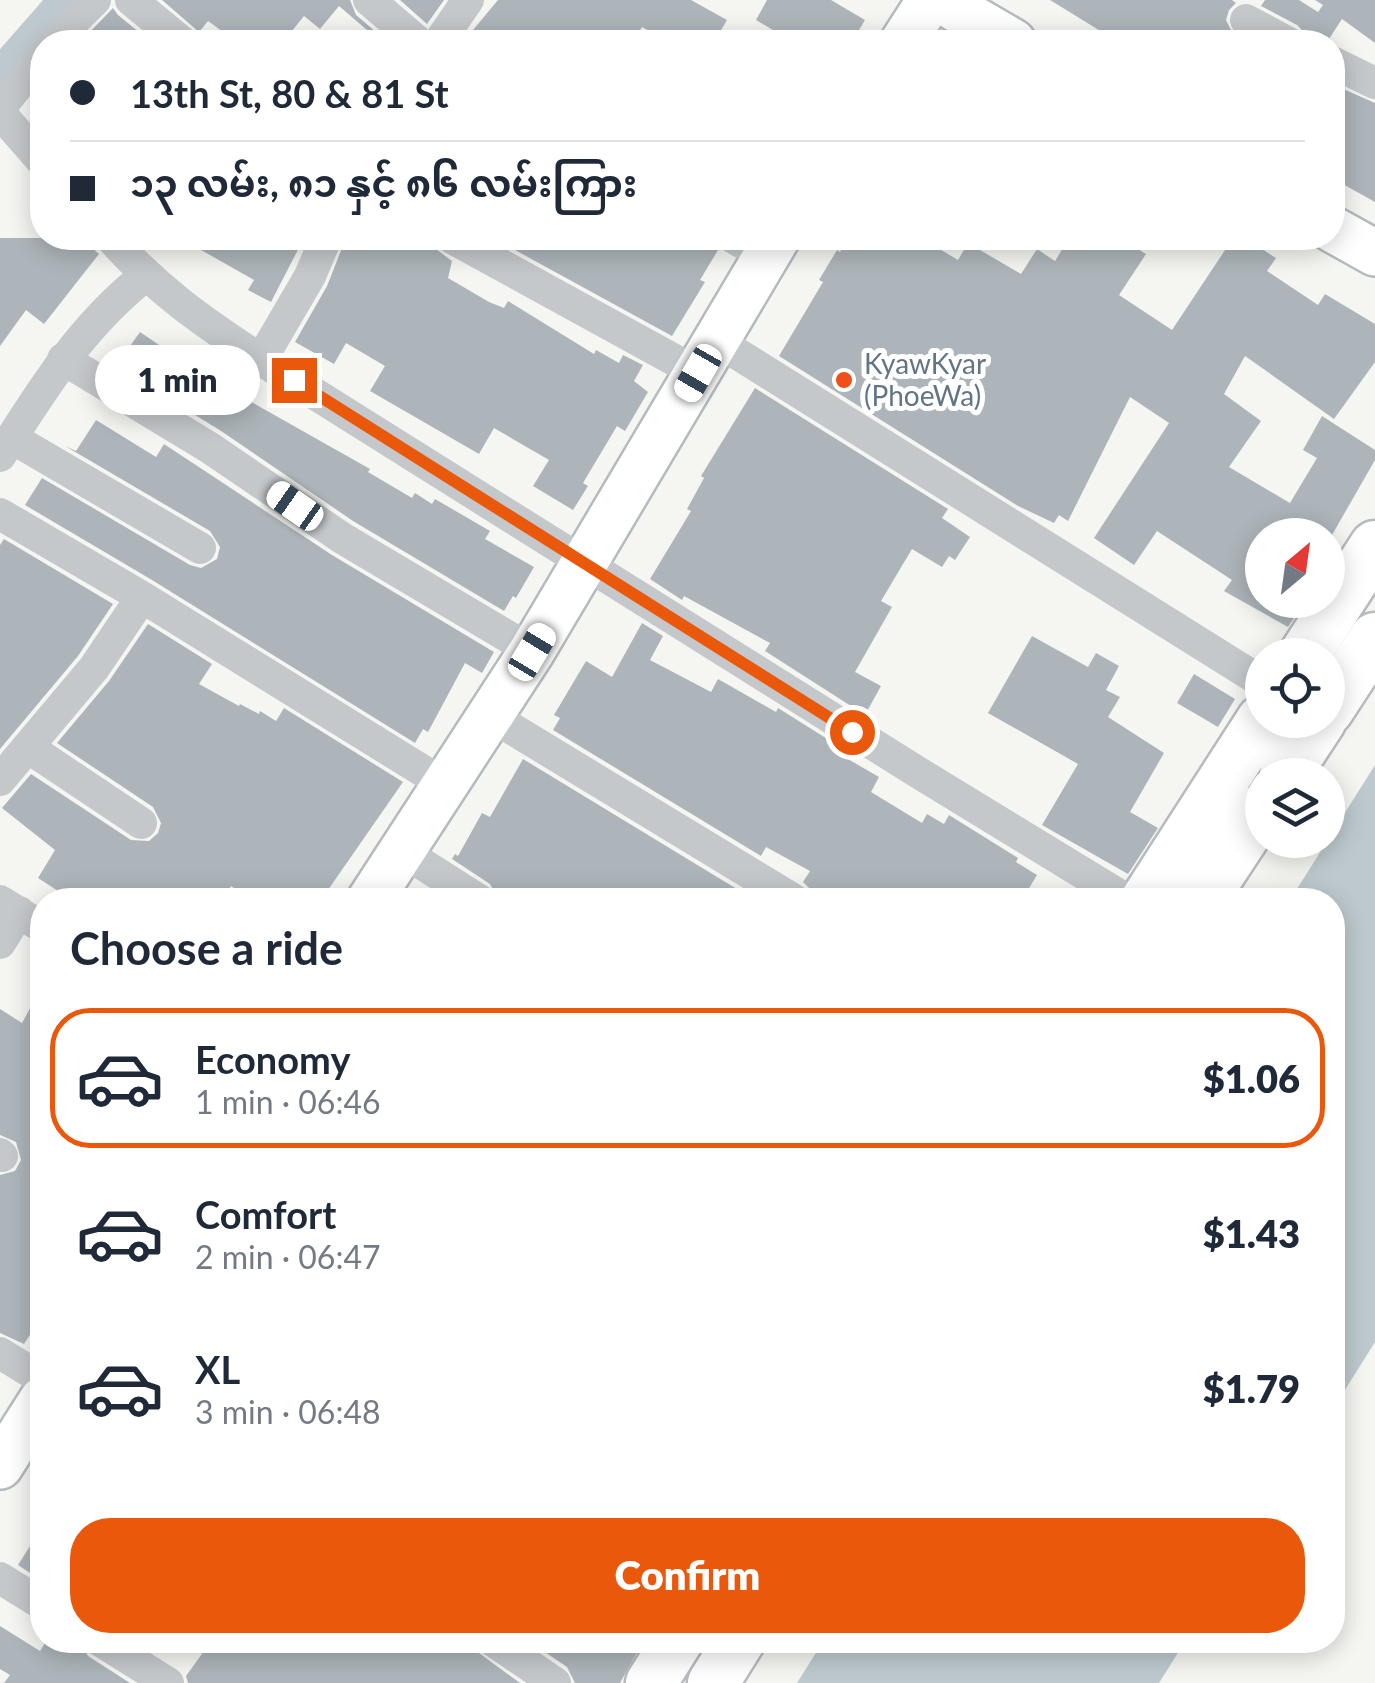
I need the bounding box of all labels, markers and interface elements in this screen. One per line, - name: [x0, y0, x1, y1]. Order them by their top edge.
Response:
- text: 13th St, 80 & 81 St: [130, 70, 449, 116]
- text: ၁၃ လမ်း, ၈၁ နှင့် ၈၆ လမ်းကြား: [130, 159, 637, 205]
- car: [670, 340, 726, 406]
- callout: 1 min: [94, 345, 259, 415]
- place label: KyawKyar (PhoeWa): [864, 346, 986, 412]
- route end: [272, 358, 317, 403]
- text: 1 min: [138, 360, 217, 399]
- marker: KyawKyar (PhoeWa): [833, 369, 855, 391]
- car: [262, 477, 328, 535]
- north arrow: [1245, 518, 1345, 618]
- map controls: [1245, 518, 1345, 858]
- car: [504, 619, 560, 685]
- button: locate: [1245, 638, 1345, 738]
- route start: [830, 710, 875, 755]
- button: layers: [1245, 758, 1345, 858]
- text: Choose a ride: [70, 921, 343, 975]
- icon: car: [75, 1033, 165, 1123]
- text: Economy: [195, 1036, 350, 1082]
- text: $1.06: [1203, 1055, 1300, 1101]
- text: 1 min · 06:46: [195, 1082, 381, 1121]
- icon: car: [75, 1188, 165, 1278]
- text: Comfort: [195, 1191, 336, 1237]
- text: $1.43: [1203, 1210, 1300, 1256]
- text: 2 min · 06:47: [195, 1237, 381, 1276]
- icon: car: [75, 1343, 165, 1433]
- text: XL: [195, 1346, 240, 1392]
- text: $1.79: [1203, 1365, 1300, 1411]
- text: 3 min · 06:48: [195, 1392, 381, 1431]
- button: Confirm: [70, 1518, 1305, 1633]

